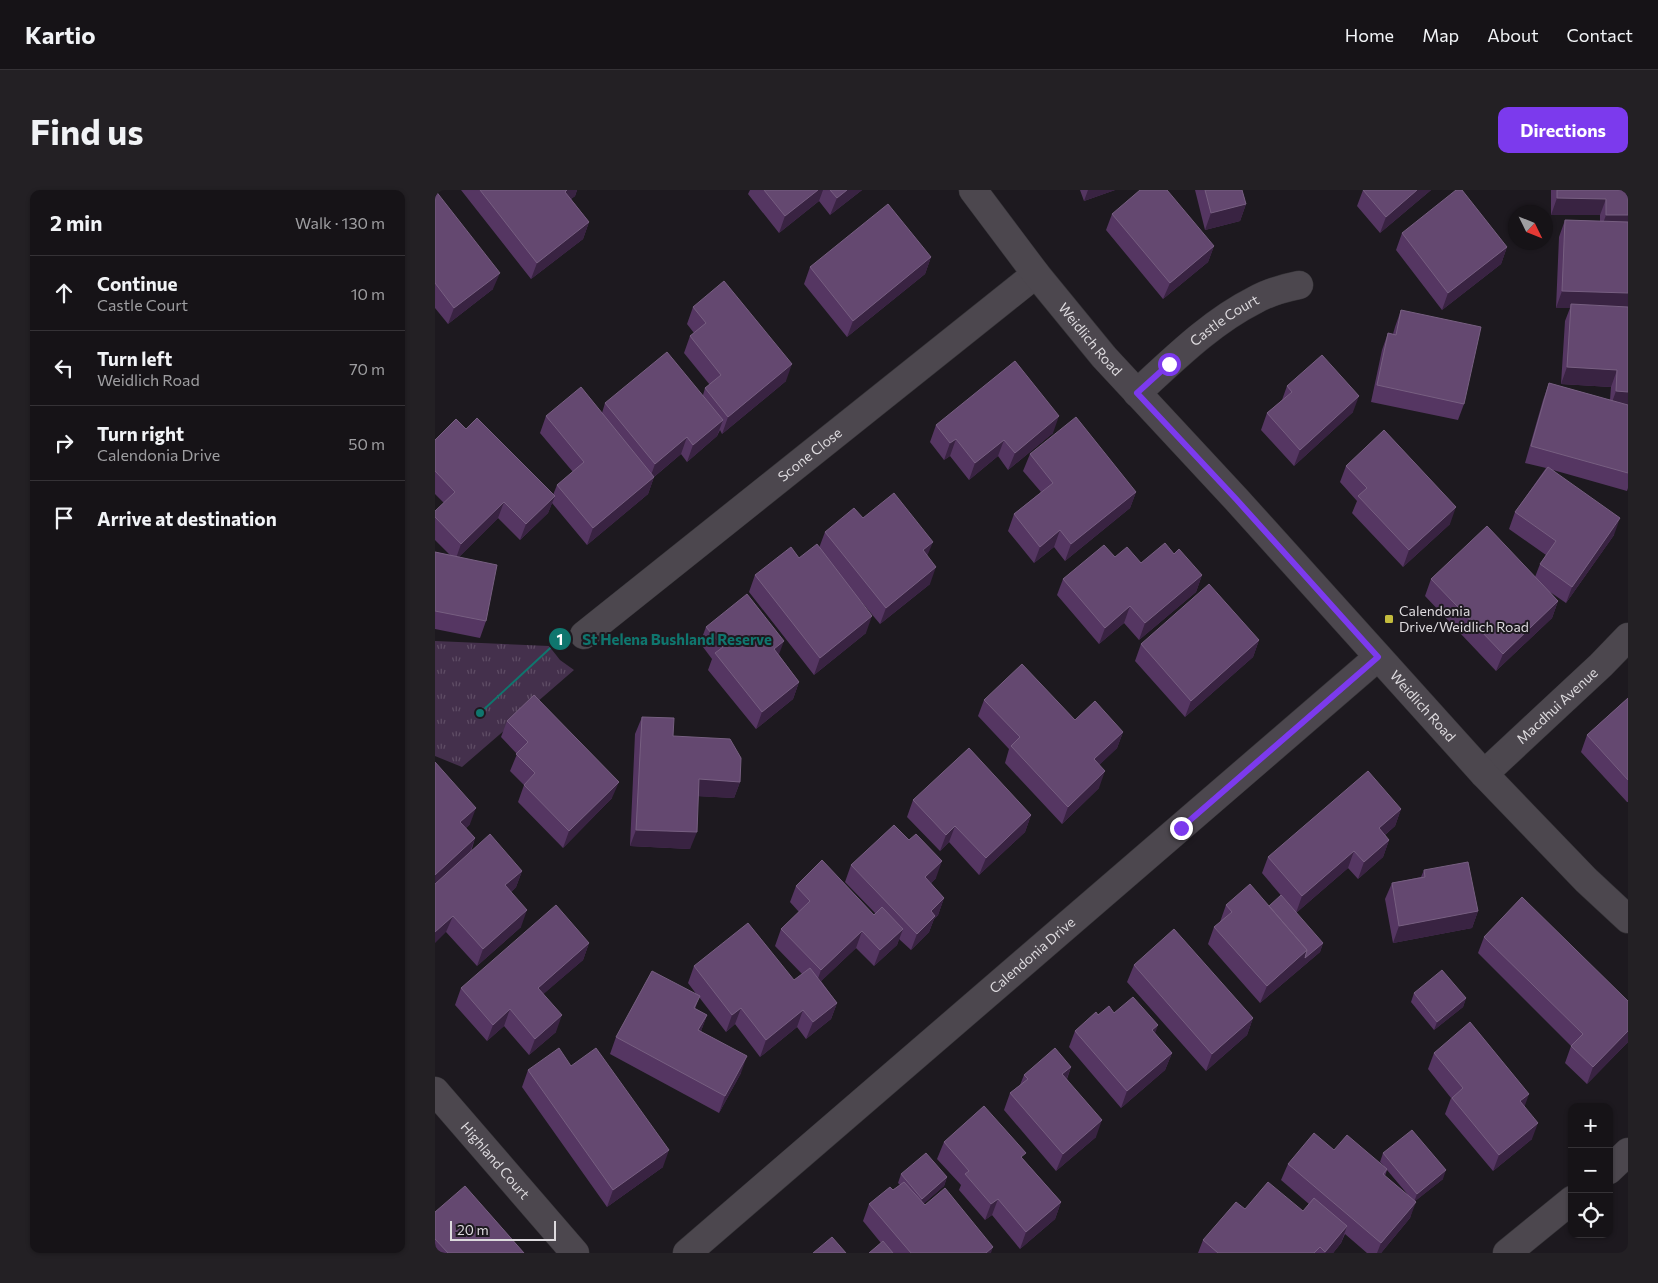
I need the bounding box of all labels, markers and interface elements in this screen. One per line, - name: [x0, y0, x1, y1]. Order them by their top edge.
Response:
- text: Kartio: [25, 20, 95, 49]
- text: Home: [1345, 24, 1394, 46]
- text: Map: [1422, 24, 1459, 46]
- text: About: [1487, 24, 1539, 46]
- text: Contact: [1567, 24, 1633, 46]
- button: Directions: [1498, 107, 1628, 153]
- text: Find us: [30, 109, 144, 152]
- north arrow: [1508, 205, 1553, 250]
- text: 2 min: [50, 210, 102, 235]
- text: Walk · 130 m: [295, 213, 385, 232]
- text: Continue: [97, 272, 177, 295]
- icon: ahead: [50, 279, 78, 307]
- text: 10 m: [351, 284, 385, 303]
- street label: Castle Court: [1186, 290, 1262, 349]
- text: Castle Court: [97, 295, 188, 314]
- street label: Weidlich Road: [1055, 299, 1126, 379]
- text: Turn left: [97, 347, 172, 370]
- route start: [1158, 353, 1181, 376]
- icon: left: [50, 354, 78, 382]
- text: 70 m: [349, 359, 385, 378]
- text: Weidlich Road: [97, 370, 200, 389]
- text: Turn right: [97, 422, 184, 445]
- street label: Scone Close: [774, 424, 845, 485]
- icon: right: [50, 429, 78, 457]
- text: 50 m: [348, 434, 385, 453]
- text: Calendonia Drive: [97, 445, 220, 464]
- icon: arrive: [50, 504, 78, 532]
- text: Arrive at destination: [97, 507, 277, 530]
- place label: Calendonia Drive/Weidlich Road: [1399, 602, 1529, 635]
- marker: Calendonia Drive/Weidlich Road: [1383, 613, 1395, 625]
- callout: St Helena Bushland Reserve: [548, 624, 782, 654]
- text: 1: [557, 630, 563, 648]
- text: St Helena Bushland Reserve: [582, 630, 772, 648]
- street label: Macdhui Avenue: [1513, 664, 1601, 747]
- street label: Weidlich Road: [1387, 667, 1460, 745]
- route end: [1170, 817, 1193, 840]
- street label: Calendonia Drive: [986, 913, 1078, 996]
- map controls: [1568, 1103, 1613, 1238]
- button: +: [1568, 1103, 1613, 1148]
- street label: Highland Court: [458, 1118, 534, 1203]
- button: −: [1568, 1148, 1613, 1193]
- button: locate: [1568, 1193, 1613, 1238]
- scale bar: [450, 1218, 556, 1241]
- text: 20 m: [457, 1221, 489, 1238]

